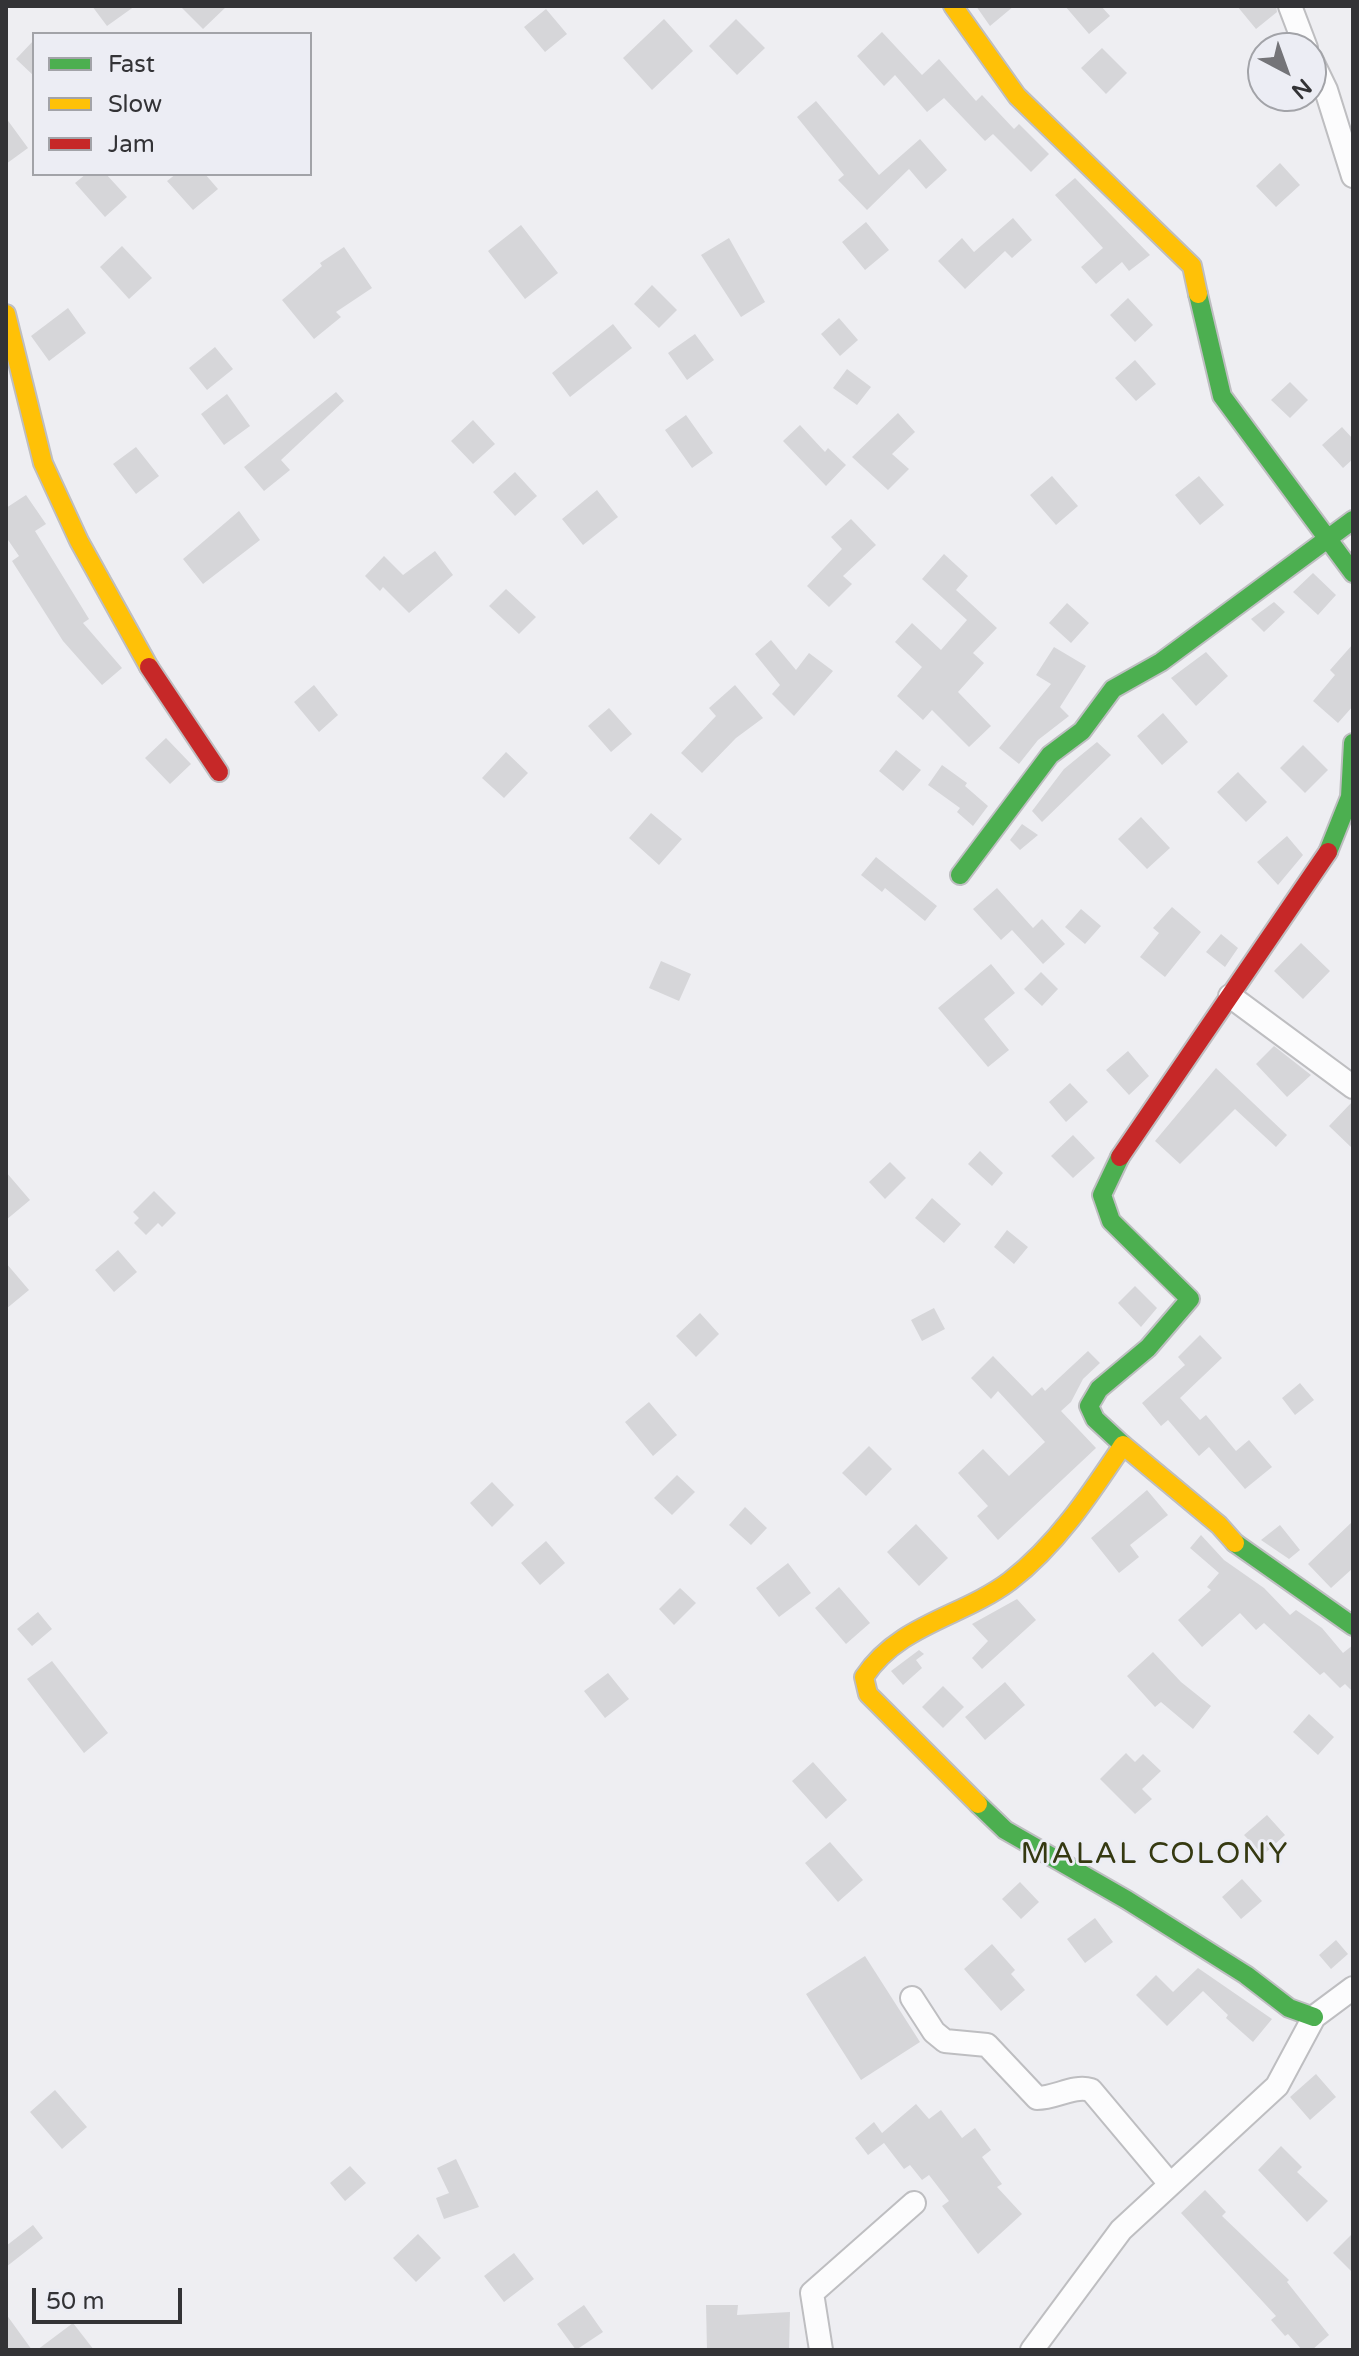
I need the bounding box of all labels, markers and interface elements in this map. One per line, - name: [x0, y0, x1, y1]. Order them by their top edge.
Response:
- legend: [32, 32, 312, 176]
- north arrow: [1247, 32, 1327, 112]
- text: Fast: [108, 50, 155, 79]
- text: N: [1286, 73, 1317, 104]
- text: Slow: [108, 90, 162, 119]
- text: Jam: [108, 130, 155, 159]
- district label: MALAL COLONY: [1020, 1837, 1290, 1873]
- scale bar: [36, 2272, 186, 2322]
- text: 50 m: [46, 2287, 104, 2316]

